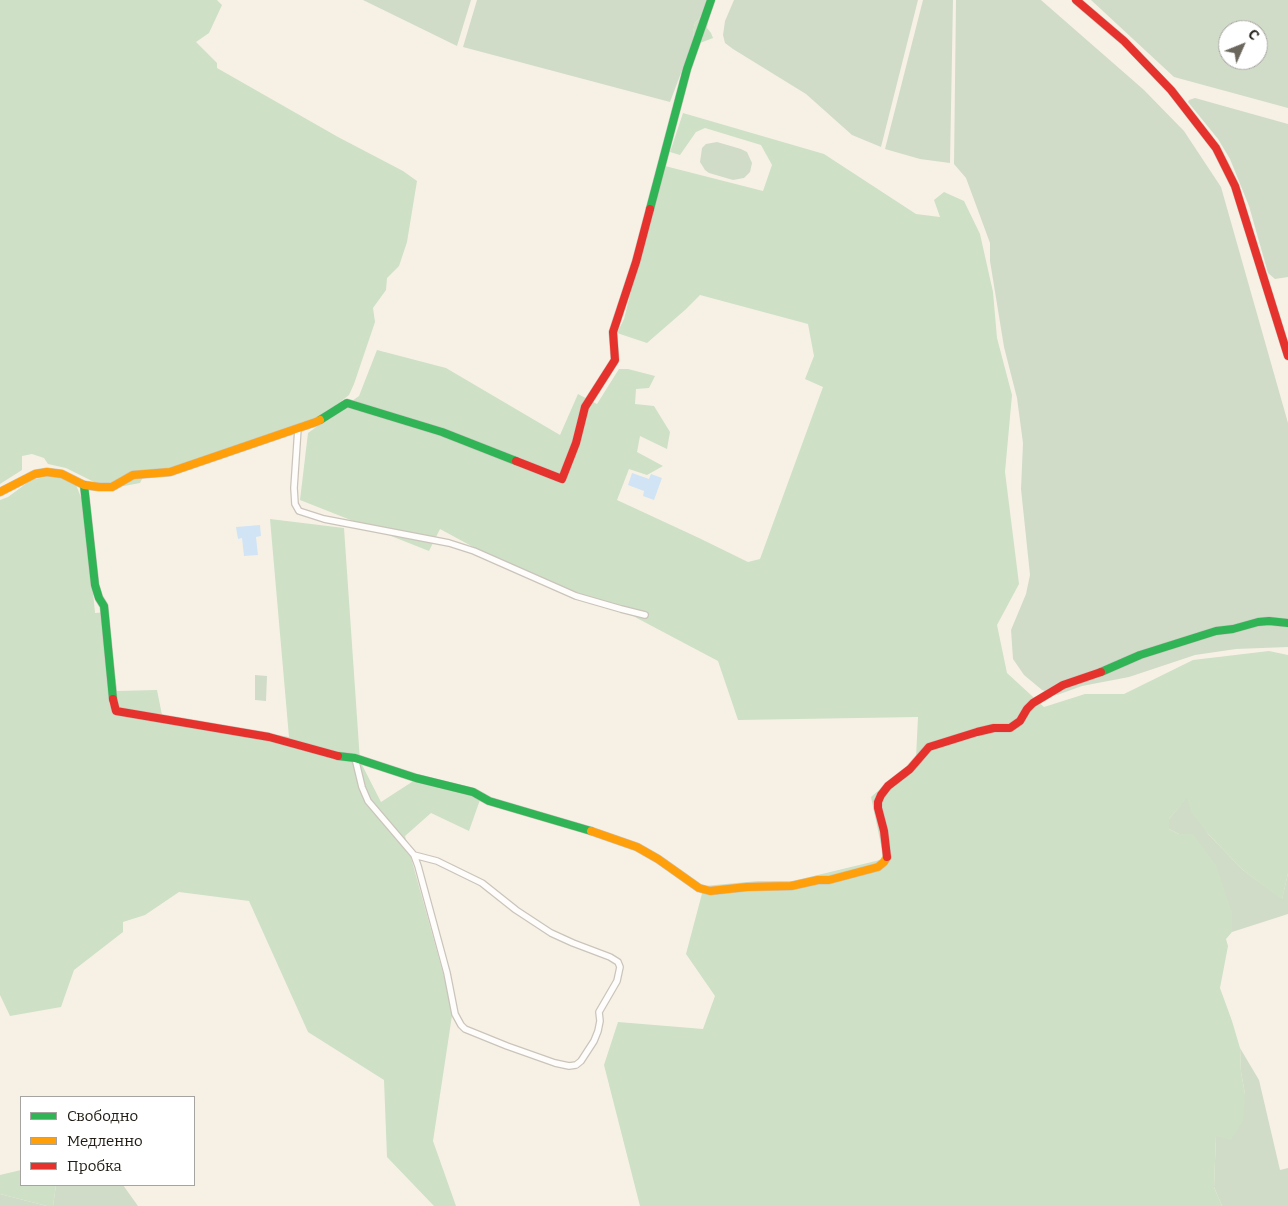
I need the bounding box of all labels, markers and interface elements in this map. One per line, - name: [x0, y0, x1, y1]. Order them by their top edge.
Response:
- north arrow: [1218, 20, 1268, 70]
- text: С: [1244, 26, 1263, 44]
- legend: [20, 1096, 195, 1186]
- text: Свободно: [67, 1107, 138, 1125]
- text: Медленно: [67, 1132, 143, 1150]
- text: Пробка: [67, 1157, 122, 1175]

